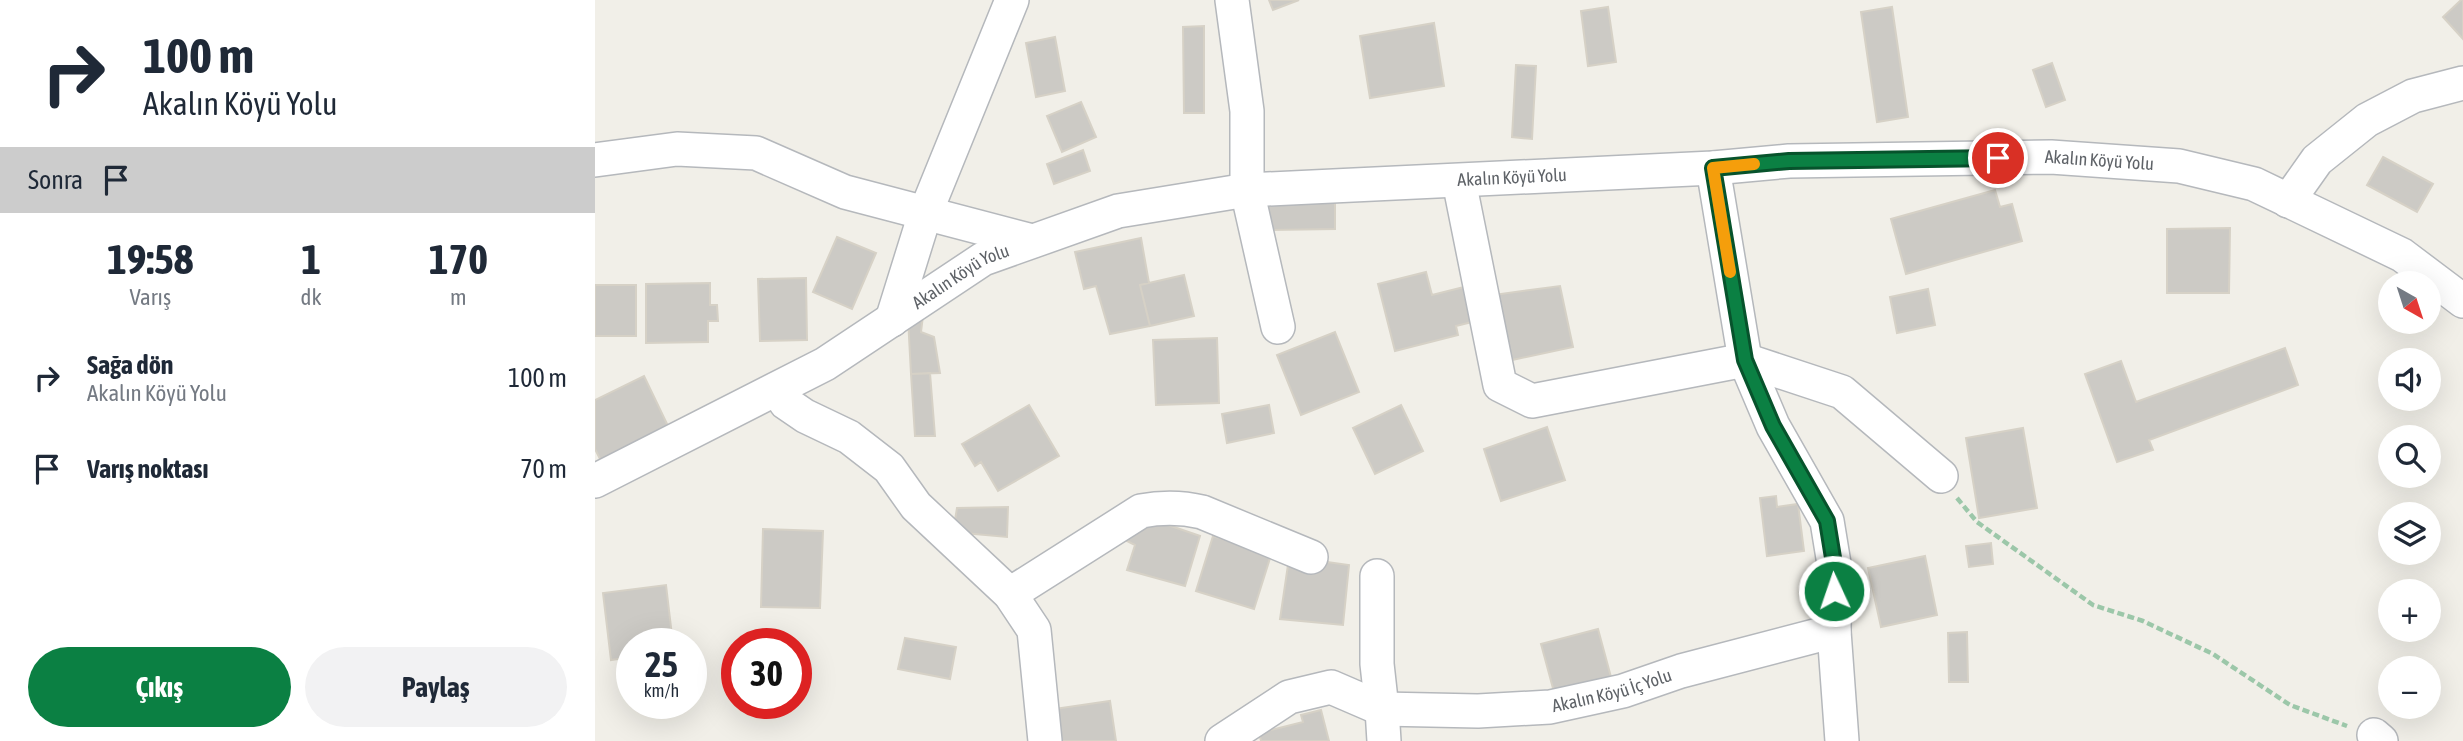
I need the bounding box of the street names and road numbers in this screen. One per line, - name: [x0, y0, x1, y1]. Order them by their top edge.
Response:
- street label: Akalın Köyü Yolu: [2044, 146, 2155, 174]
- street label: Akalın Köyü Yolu: [1457, 164, 1567, 190]
- street label: Akalın Köyü Yolu: [908, 240, 1012, 313]
- street label: Akalın Köyü İç Yolu: [1550, 664, 1674, 716]

